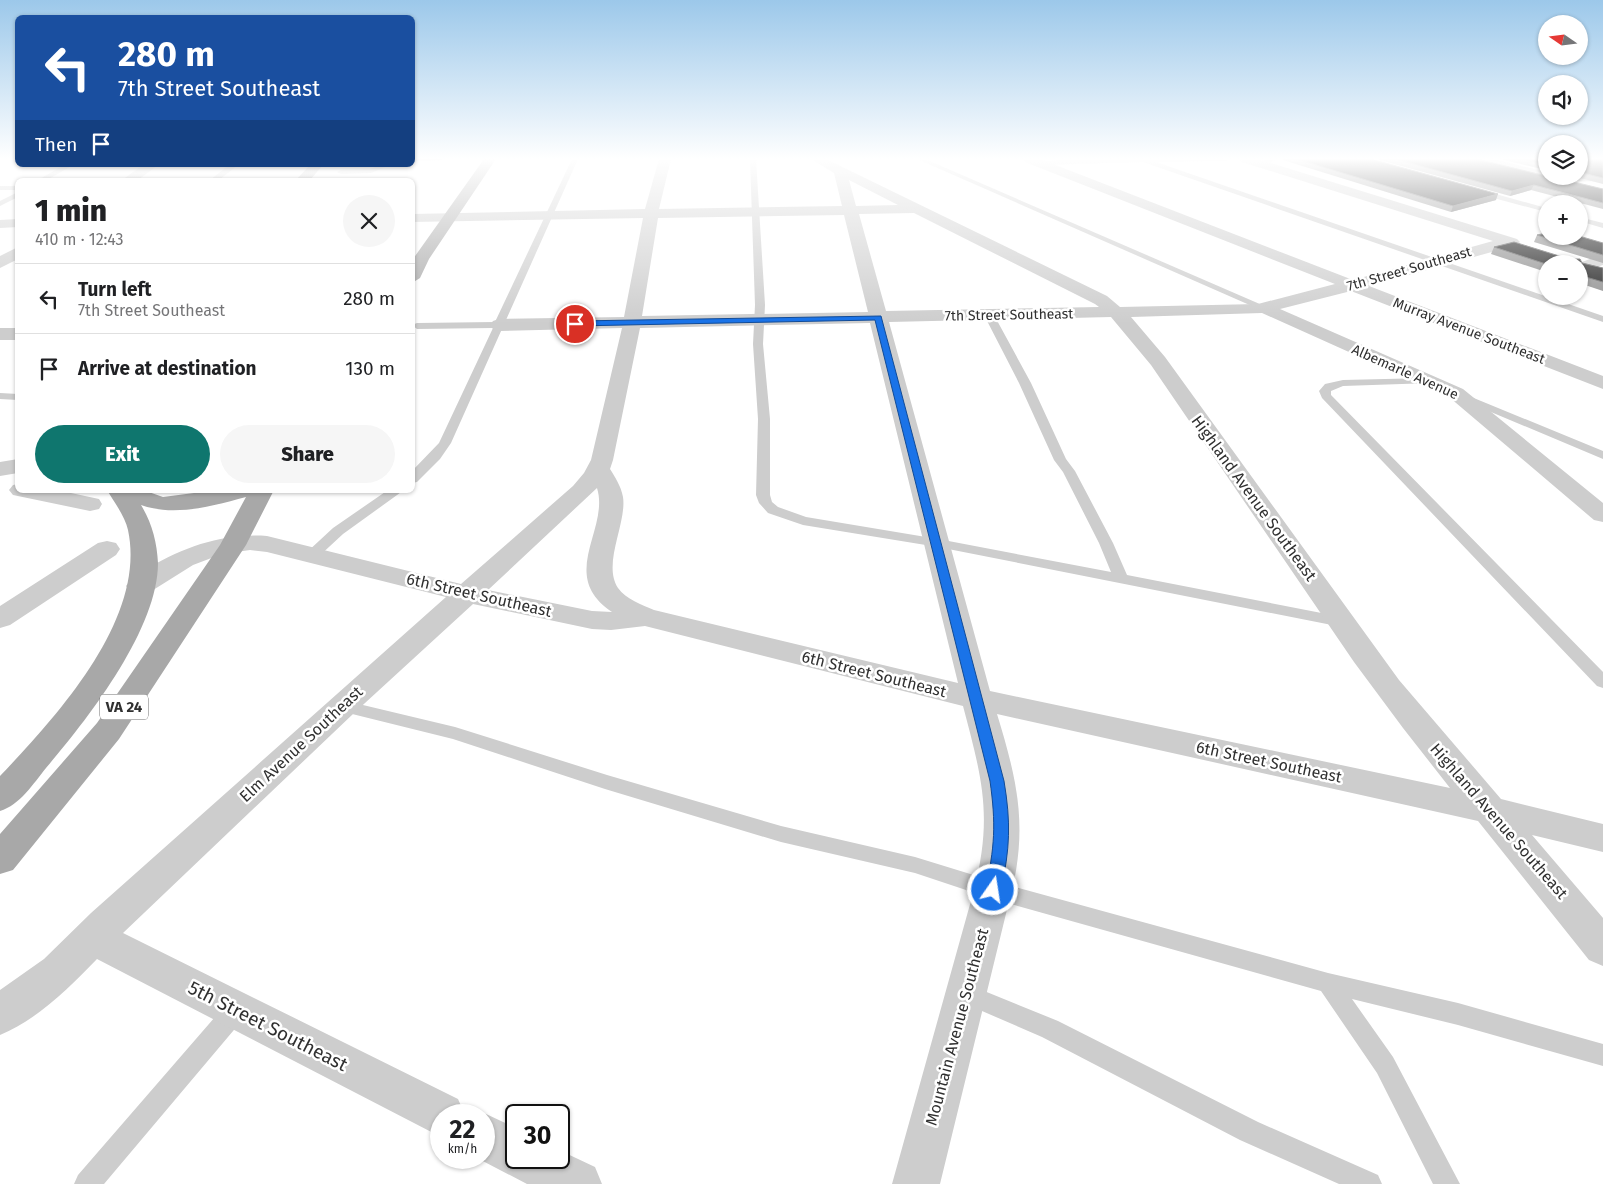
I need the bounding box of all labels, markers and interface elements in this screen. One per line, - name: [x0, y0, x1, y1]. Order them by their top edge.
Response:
- north arrow: [1538, 15, 1588, 65]
- map controls: [1538, 15, 1588, 305]
- text: 280 m: [118, 33, 215, 75]
- icon: left: [35, 35, 100, 100]
- text: 7th Street Southeast: [118, 75, 320, 102]
- button: sound: [1538, 75, 1588, 125]
- icon: arrive: [87, 130, 115, 158]
- text: Then: [35, 133, 77, 156]
- button: layers: [1538, 135, 1588, 185]
- text: 1 min: [35, 193, 107, 229]
- button: close: [343, 195, 395, 247]
- button: +: [1538, 195, 1588, 245]
- text: 410 m · 12:43: [35, 230, 124, 249]
- street label: 7th Street Southeast: [1345, 243, 1474, 295]
- button: −: [1538, 255, 1588, 305]
- text: Turn left: [78, 278, 152, 301]
- icon: left: [35, 285, 63, 313]
- text: 280 m: [343, 287, 395, 310]
- street label: Murray Avenue Southeast: [1391, 294, 1548, 368]
- text: 7th Street Southeast: [78, 301, 225, 320]
- pin: [554, 303, 596, 345]
- street label: 7th Street Southeast: [945, 305, 1074, 325]
- icon: arrive: [561, 310, 589, 338]
- street label: Albemarle Avenue: [1349, 341, 1461, 403]
- icon: arrive: [35, 355, 63, 383]
- text: Arrive at destination: [78, 357, 257, 380]
- text: 130 m: [345, 357, 395, 380]
- street label: Highland Avenue Southeast: [1188, 412, 1321, 585]
- button: Exit: [35, 425, 210, 483]
- button: Share: [220, 425, 395, 483]
- street label: 6th Street Southeast: [405, 569, 554, 621]
- street label: 6th Street Southeast: [800, 647, 949, 701]
- street label: Elm Avenue Southeast: [236, 682, 367, 806]
- road number: VA 24: [100, 694, 148, 720]
- street label: 6th Street Southeast: [1194, 737, 1344, 787]
- street label: Highland Avenue Southeast: [1426, 739, 1572, 903]
- position arrow: [966, 863, 1018, 915]
- street label: Mountain Avenue Southeast: [922, 926, 993, 1128]
- street label: 5th Street Southeast: [185, 976, 352, 1076]
- speed limit sign: 30: [505, 1104, 570, 1169]
- text: 22: [450, 1115, 475, 1145]
- text: km/h: [448, 1142, 477, 1156]

